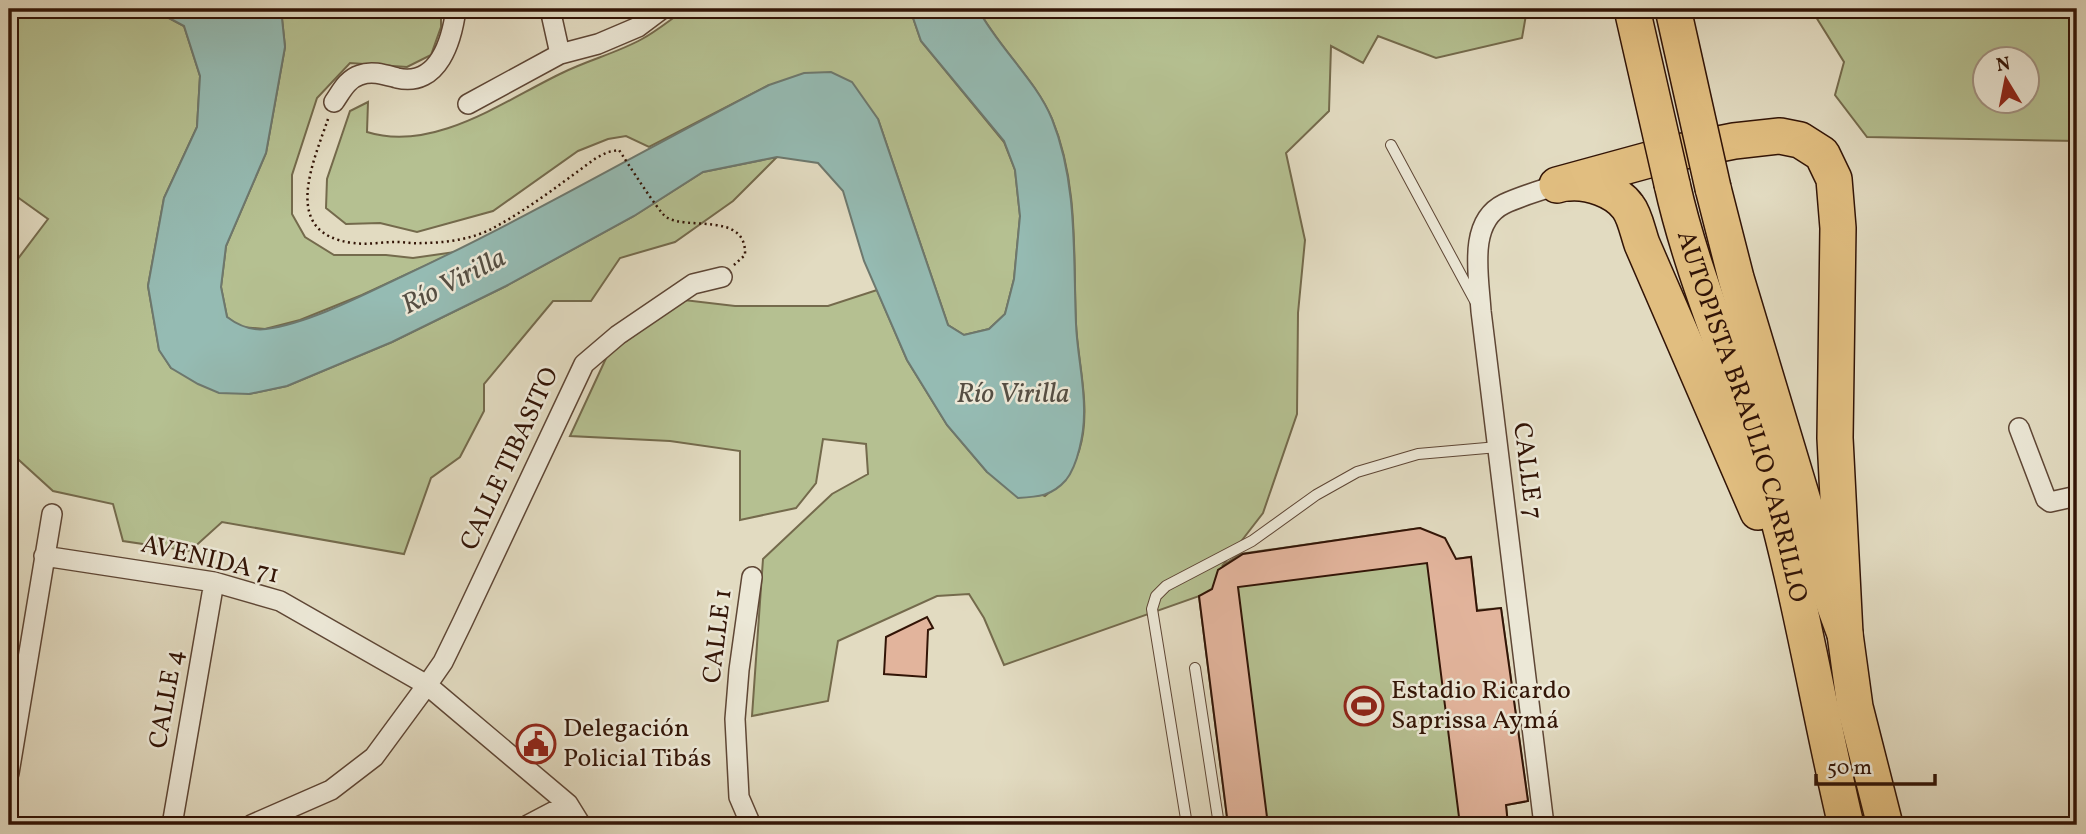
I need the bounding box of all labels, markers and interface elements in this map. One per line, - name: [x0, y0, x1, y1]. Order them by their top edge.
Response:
- north arrow: [1970, 46, 2040, 116]
- text: N: [1994, 51, 2013, 79]
- street label: AUTOPISTA BRAULIO CARRILLO: [1667, 226, 1816, 606]
- water label: Río Virilla: [395, 239, 513, 325]
- street label: CALLE TIBASITO: [452, 362, 568, 556]
- water label: Río Virilla: [957, 375, 1069, 414]
- street label: CALLE 7: [1503, 421, 1551, 521]
- street label: AVENIDA 71: [137, 527, 283, 593]
- street label: CALLE 1: [694, 587, 742, 685]
- street label: CALLE 4: [141, 647, 193, 751]
- place label: Estadio Ricardo Saprissa Aymá: [1391, 673, 1571, 739]
- sports icon: Estadio Ricardo Saprissa Aymá: [1343, 685, 1385, 727]
- place label: Delegación Policial Tibás: [563, 711, 711, 777]
- public building icon: Delegación Policial Tibás: [515, 723, 557, 765]
- scale bar: [1816, 743, 1936, 787]
- text: 50 m: [1827, 754, 1872, 783]

